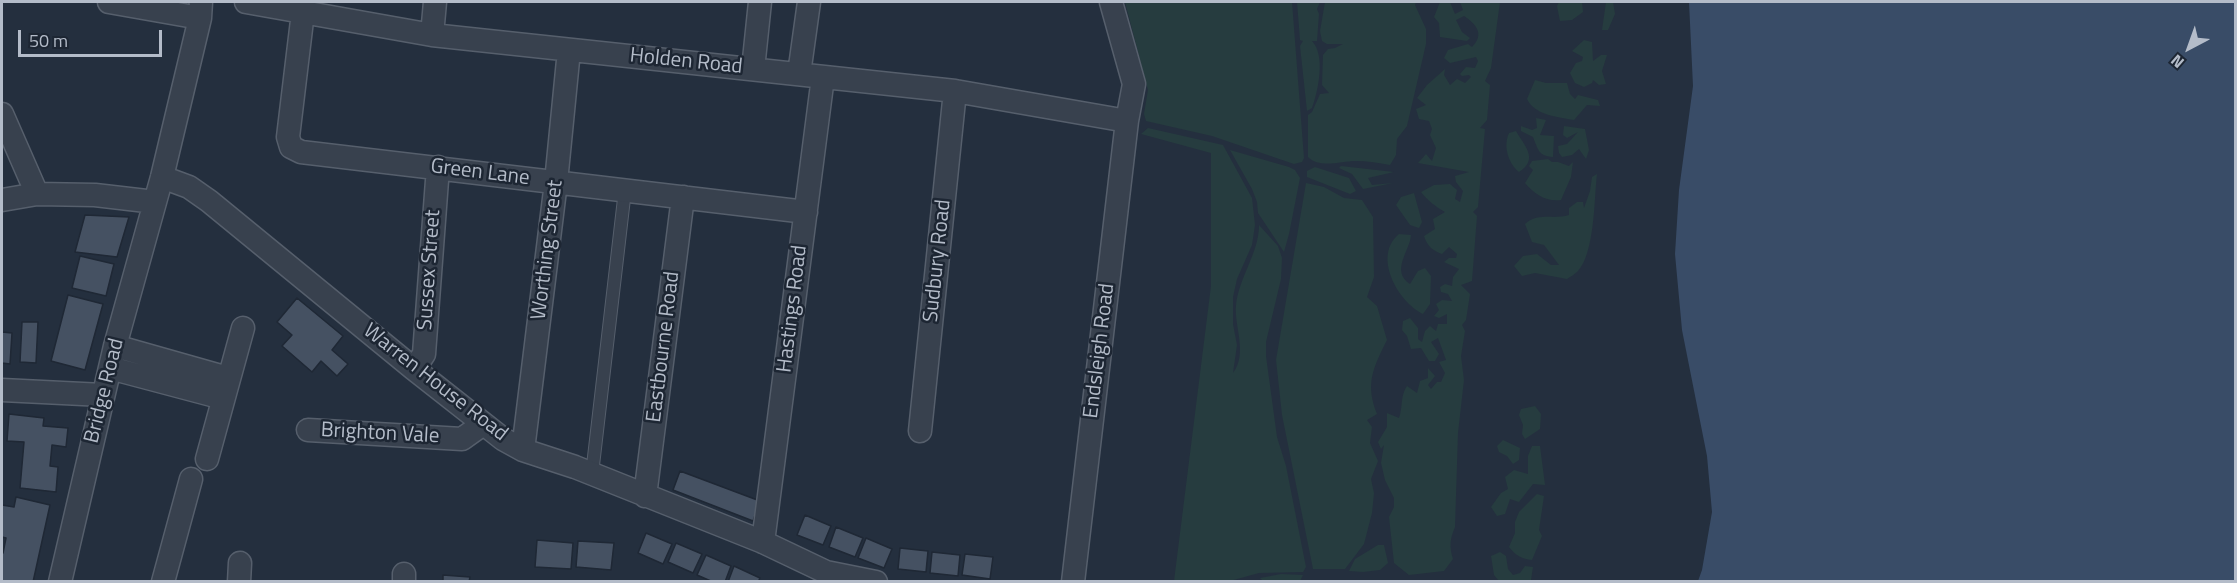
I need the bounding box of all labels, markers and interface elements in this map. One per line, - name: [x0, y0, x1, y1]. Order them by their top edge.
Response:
- scale bar: [21, 18, 165, 56]
- north arrow: [2159, 18, 2219, 78]
- text: 50 m: [29, 27, 68, 54]
- street label: Holden Road: [628, 44, 744, 80]
- text: N: [2165, 49, 2189, 74]
- street label: Green Lane: [429, 154, 531, 192]
- street label: Worthing Street: [527, 179, 569, 321]
- street label: Sudbury Road: [919, 198, 957, 324]
- street label: Sussex Street: [413, 209, 447, 331]
- street label: Hastings Road: [773, 244, 813, 374]
- street label: Eastbourne Road: [642, 270, 686, 424]
- street label: Endsleigh Road: [1079, 282, 1121, 420]
- street label: Warren House Road: [358, 319, 512, 447]
- street label: Bridge Road: [80, 336, 130, 446]
- street label: Brighton Vale: [320, 418, 440, 450]

